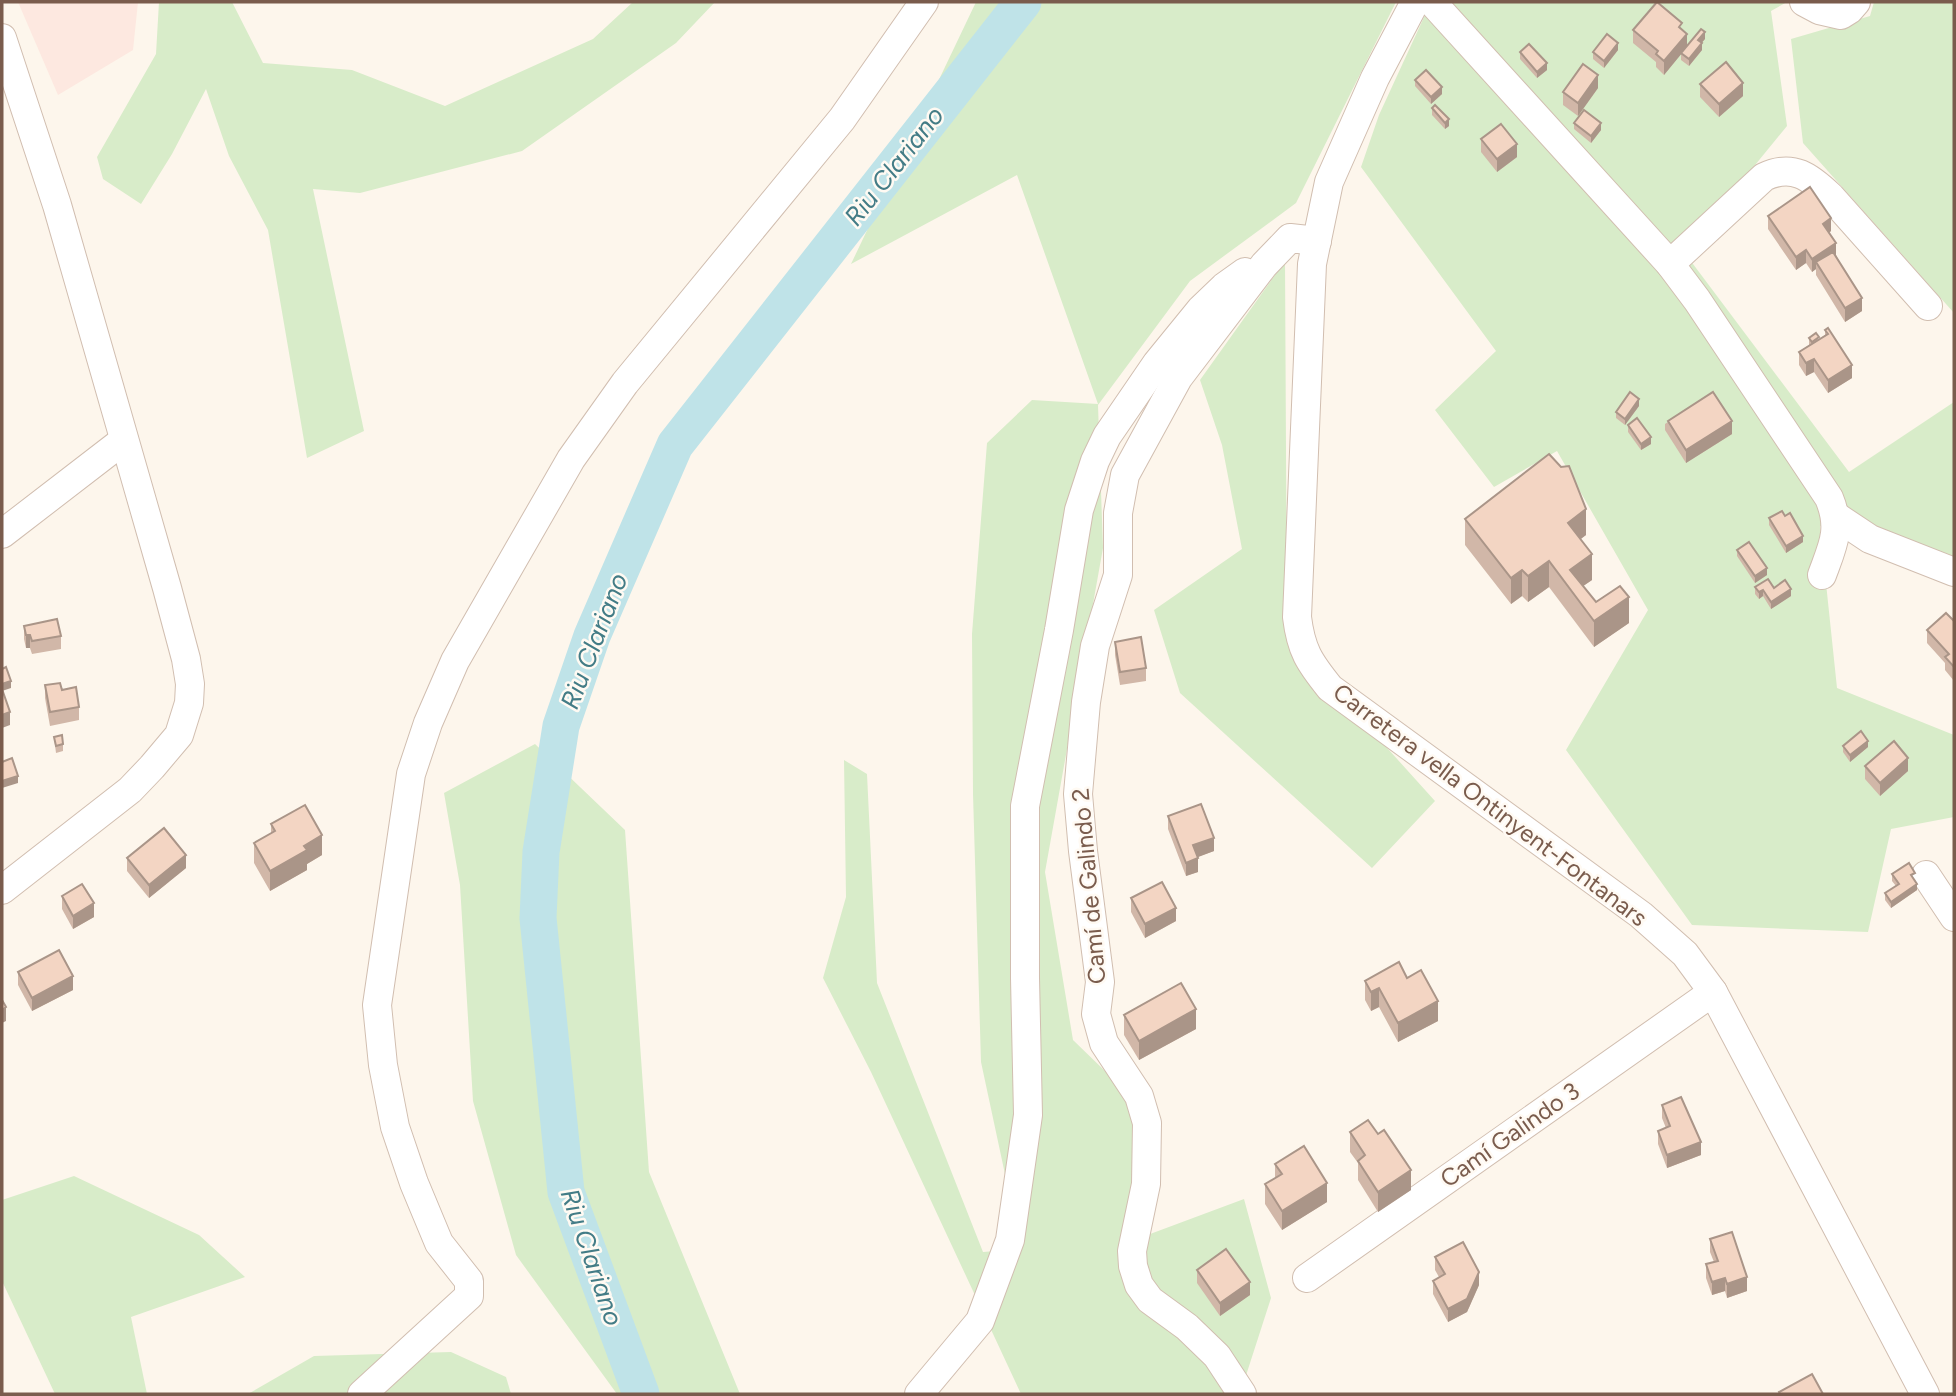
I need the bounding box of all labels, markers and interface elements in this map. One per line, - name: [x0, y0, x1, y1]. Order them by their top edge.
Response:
- water label: Riu Clariano: [837, 100, 951, 232]
- water label: Riu Clariano: [553, 569, 635, 713]
- street label: Carretera vella Ontinyent-Fontanars: [1328, 677, 1653, 932]
- street label: Camí de Galindo 2: [1065, 787, 1112, 985]
- street label: Camí Galindo 3: [1435, 1076, 1585, 1193]
- water label: Riu Clariano: [554, 1184, 630, 1330]

